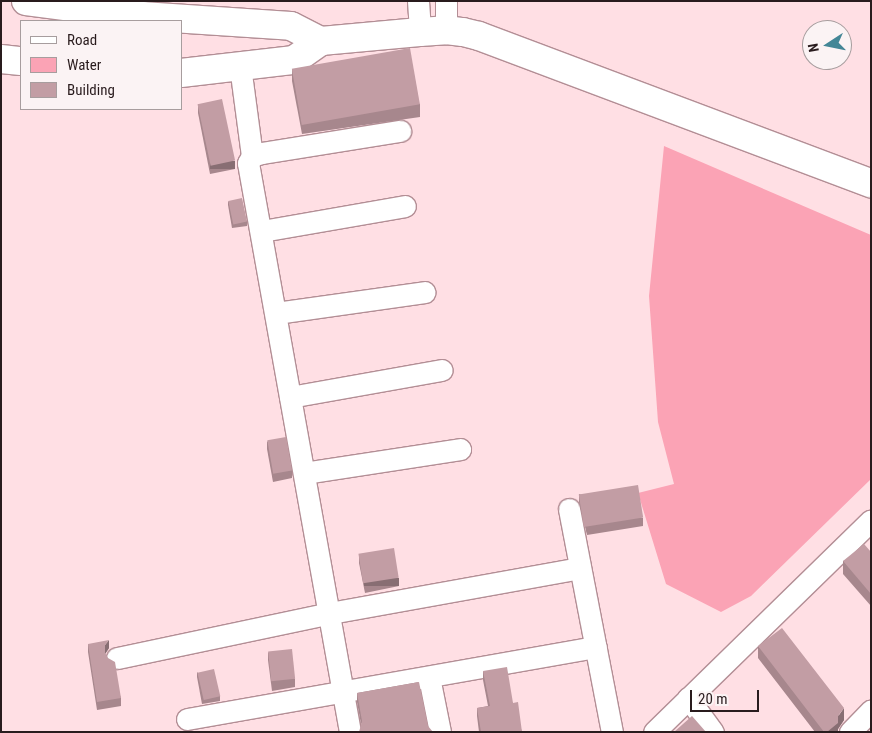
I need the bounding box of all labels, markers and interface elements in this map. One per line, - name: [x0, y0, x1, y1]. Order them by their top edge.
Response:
- legend: [20, 20, 182, 110]
- north arrow: [802, 20, 852, 70]
- text: Road: [67, 31, 97, 49]
- text: N: [805, 42, 822, 53]
- text: Water: [67, 56, 101, 74]
- text: Building: [67, 81, 115, 99]
- scale bar: [692, 680, 761, 712]
- text: 20 m: [698, 690, 728, 708]

